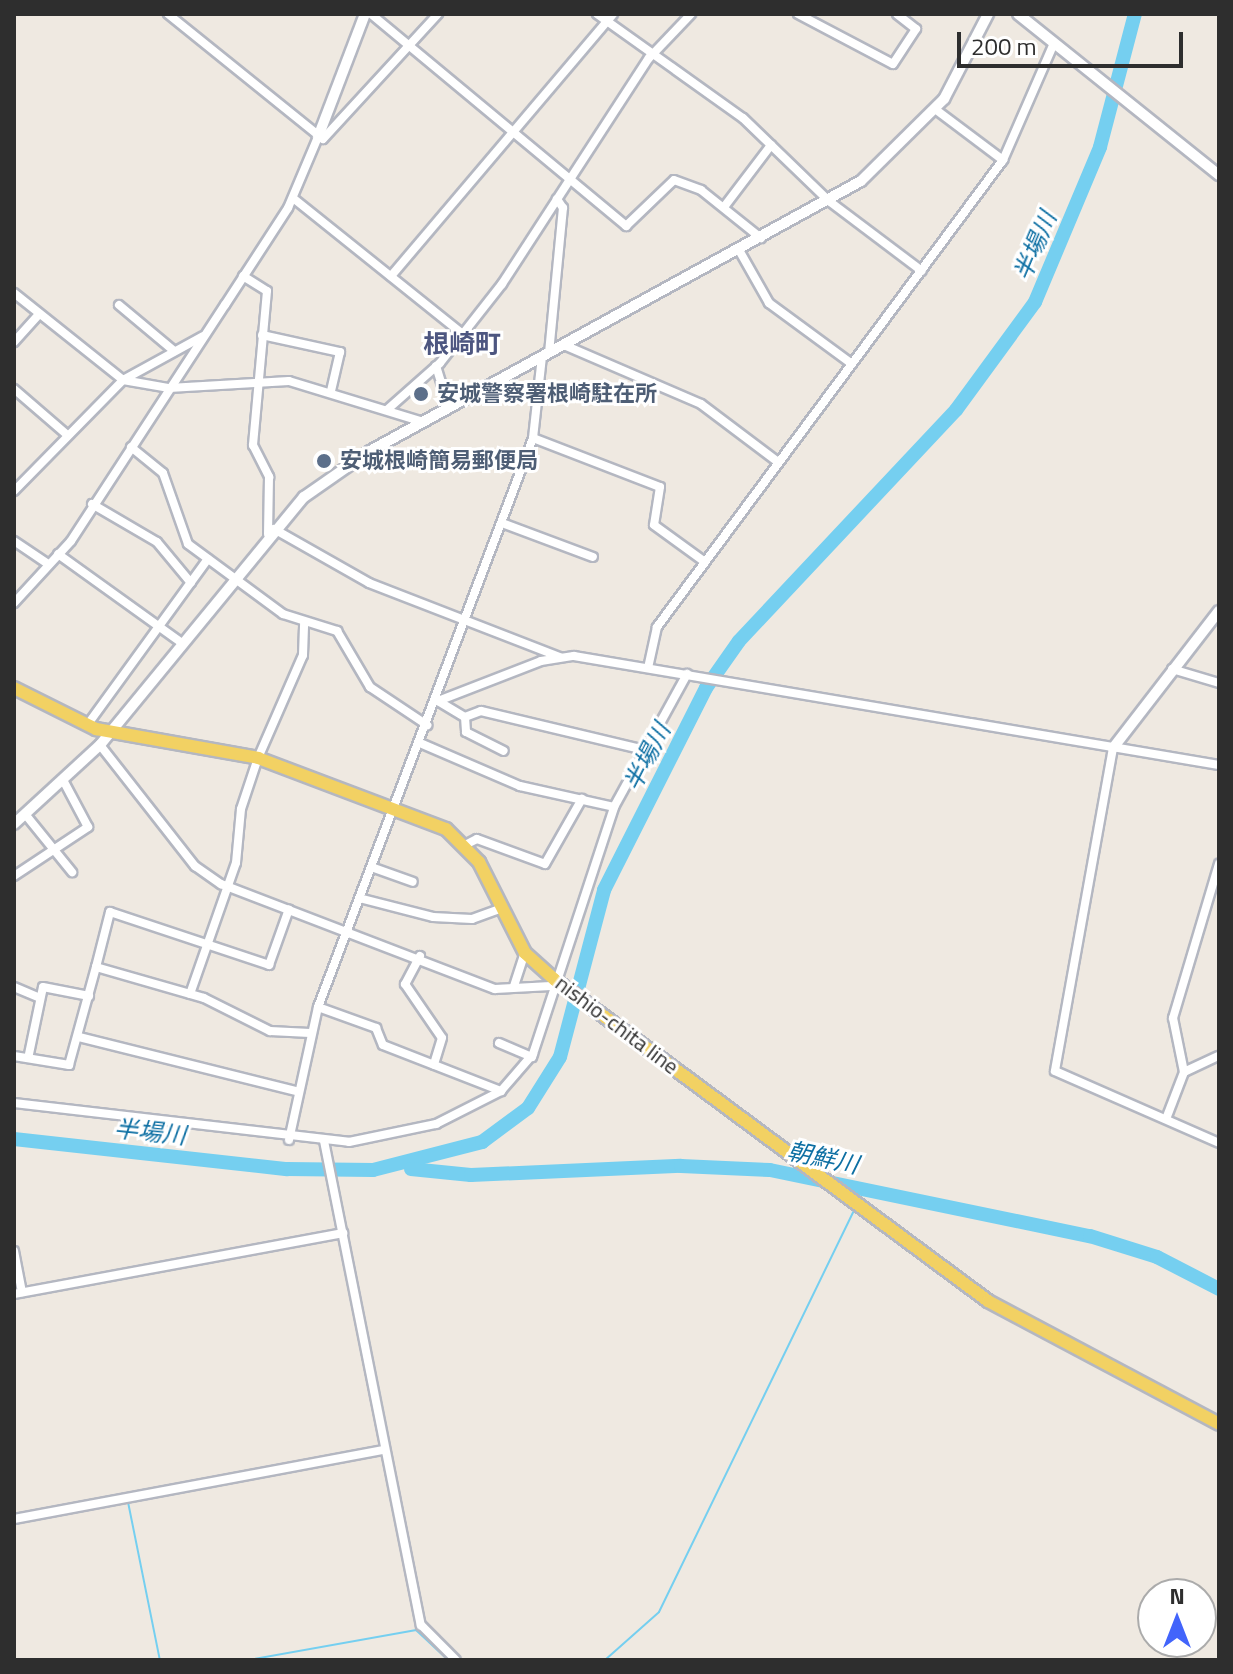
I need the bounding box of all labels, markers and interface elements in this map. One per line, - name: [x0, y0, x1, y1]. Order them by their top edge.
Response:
- scale bar: [961, 16, 1187, 66]
- text: 200 m: [971, 28, 1037, 64]
- water label: 半場川: [1008, 207, 1062, 285]
- district label: 根崎町: [423, 328, 501, 360]
- place label: 安城警察署根崎駐在所: [437, 381, 657, 407]
- marker: 安城警察署根崎駐在所: [412, 385, 430, 403]
- place label: 安城根崎簡易郵便局: [340, 448, 538, 474]
- marker: 安城根崎簡易郵便局: [315, 452, 333, 470]
- water label: 半場川: [618, 718, 676, 796]
- street label: nishio-chita line: [550, 970, 684, 1080]
- water label: 半場川: [113, 1114, 187, 1150]
- water label: 朝鮮川: [785, 1136, 861, 1180]
- north arrow: [1137, 1578, 1217, 1658]
- text: N: [1169, 1579, 1185, 1613]

